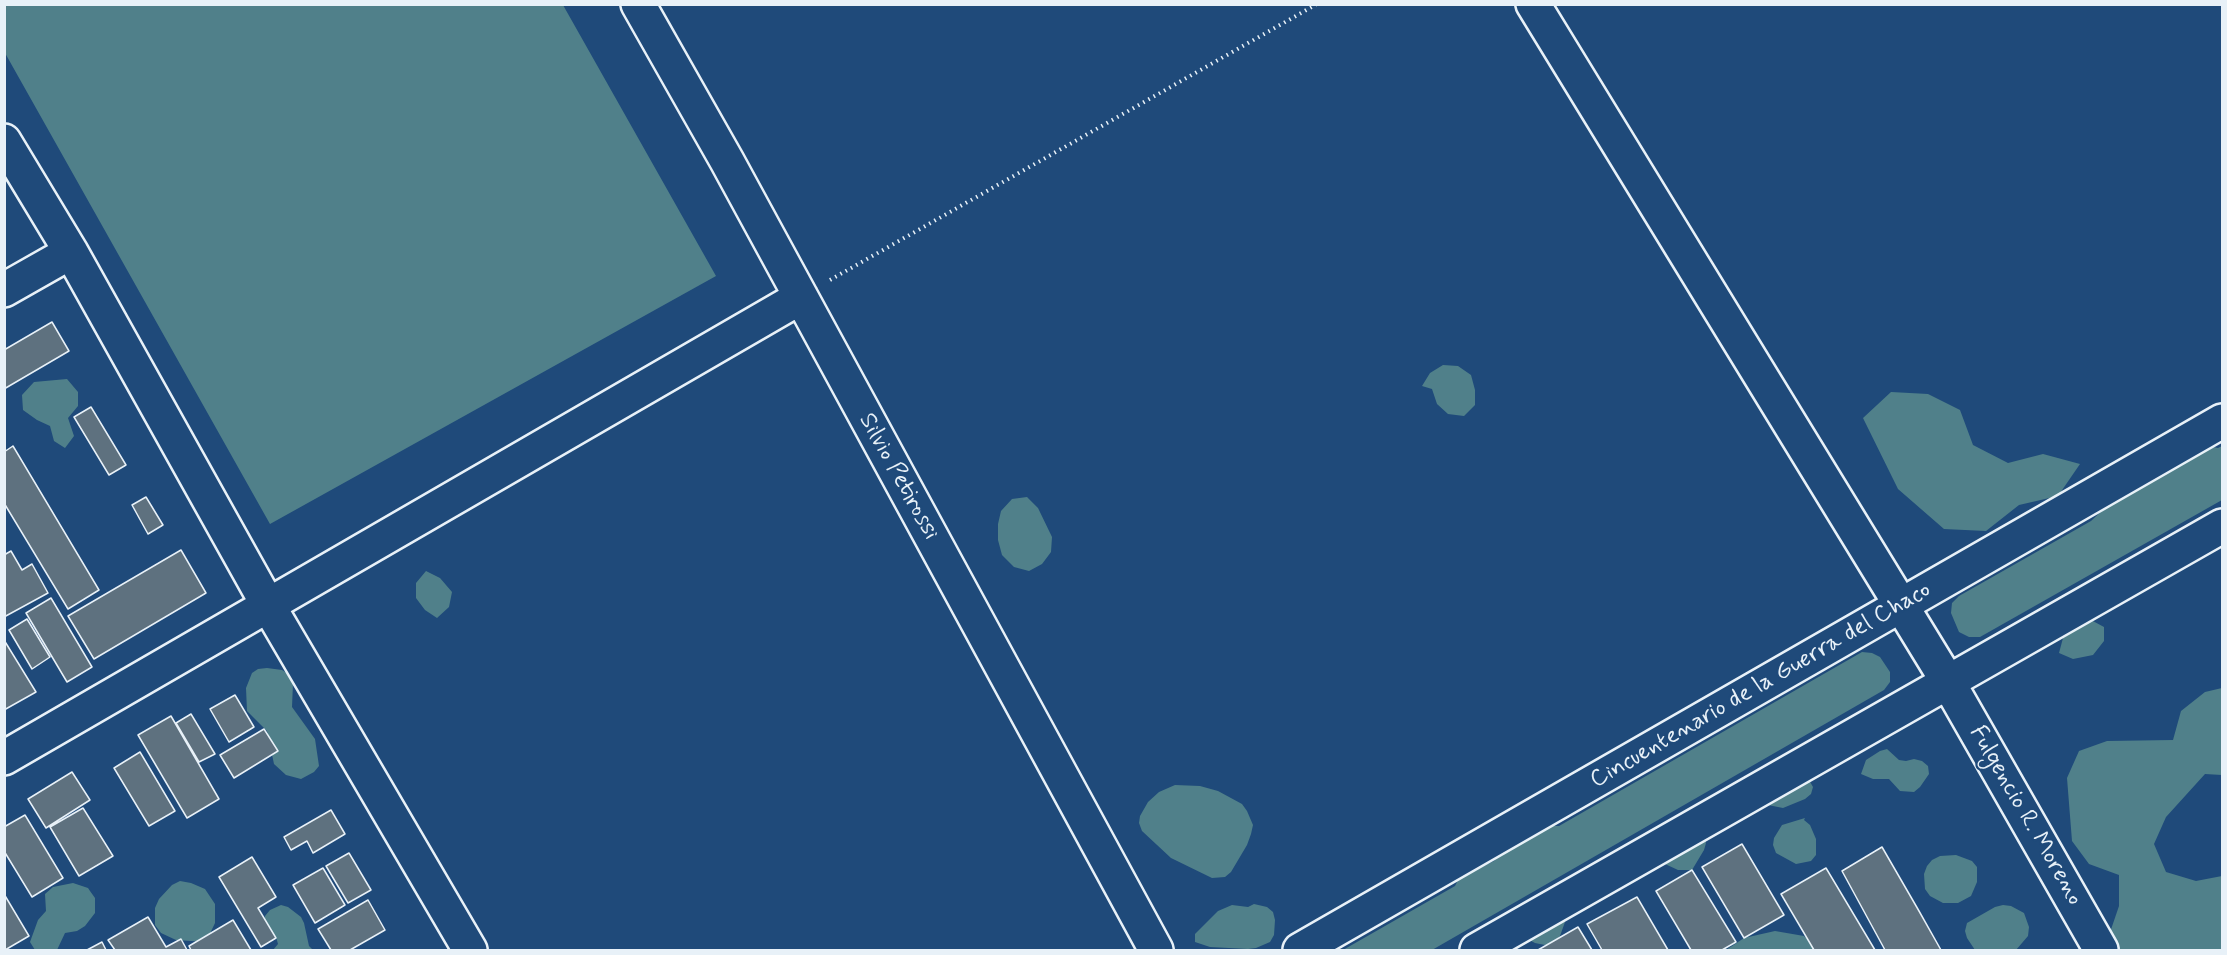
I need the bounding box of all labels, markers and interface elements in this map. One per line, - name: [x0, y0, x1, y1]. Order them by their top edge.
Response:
- street label: Silvio Petirossi: [851, 409, 945, 545]
- street label: Cincuentenario de la Guerra del Chaco: [1586, 576, 1936, 796]
- street label: Fulgencio R. Moreno: [1962, 721, 2088, 911]

